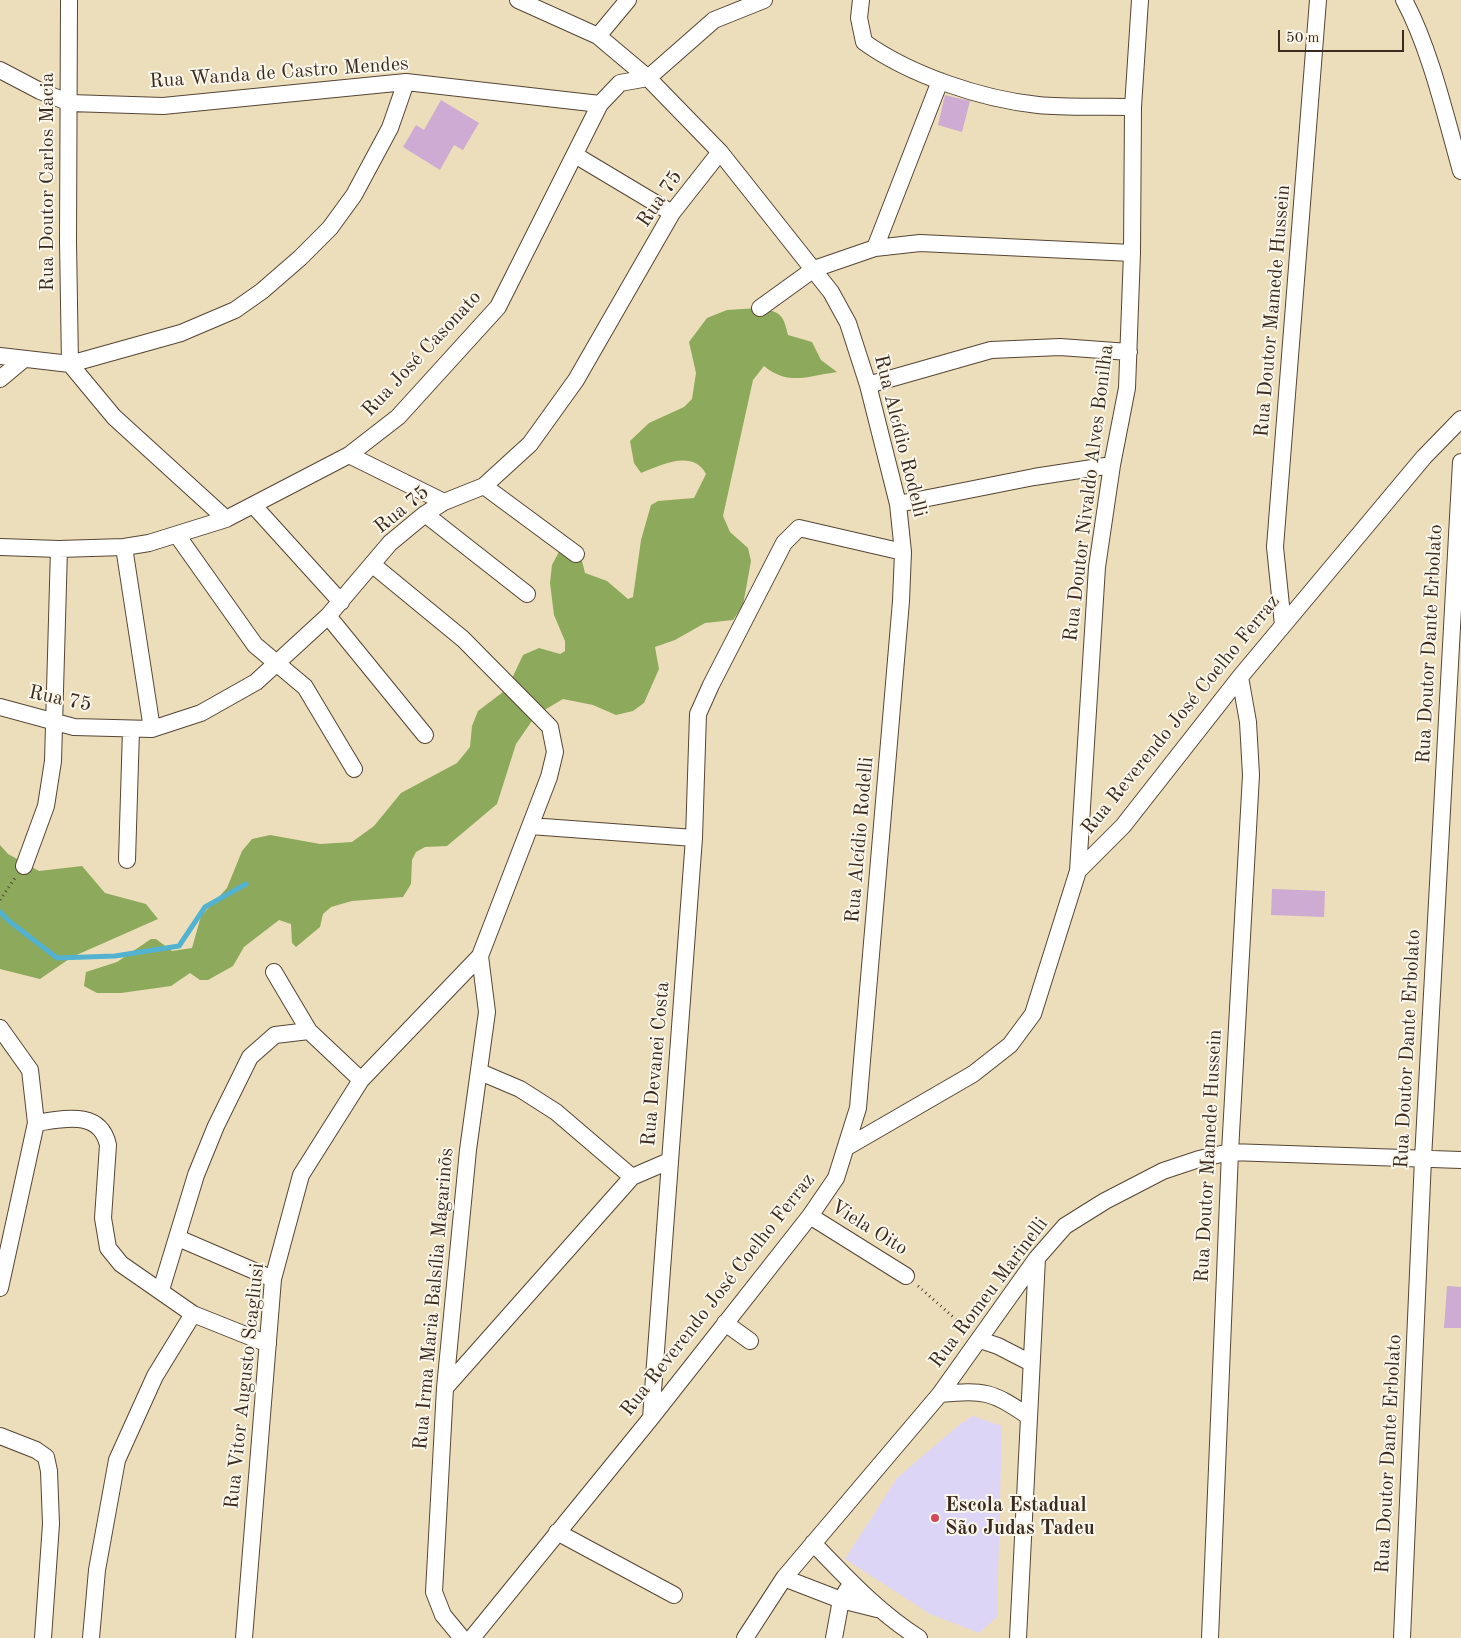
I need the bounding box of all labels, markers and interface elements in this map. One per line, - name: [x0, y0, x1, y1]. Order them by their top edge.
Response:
- scale bar: [1281, 20, 1407, 52]
- text: 50 m: [1286, 31, 1320, 46]
- street label: Rua Wanda de Castro Mendes: [149, 52, 409, 94]
- street label: Rua Doutor Carlos Macia: [36, 72, 60, 292]
- street label: Rua 75: [632, 166, 688, 232]
- street label: Rua Doutor Mamede Hussein: [1250, 184, 1296, 438]
- street label: Rua José Casonato: [357, 286, 487, 422]
- street label: Rua Doutor Nivaldo Alves Bonilha: [1059, 343, 1119, 643]
- street label: Rua Alcídio Rodelli: [868, 352, 932, 520]
- street label: Rua 75: [370, 481, 434, 539]
- street label: Rua Doutor Dante Erbolato: [1412, 524, 1448, 764]
- street label: Rua Reverendo José Coelho Ferraz: [1077, 590, 1285, 840]
- street label: Rua 75: [26, 681, 94, 717]
- street label: Rua Alcídio Rodelli: [841, 756, 879, 924]
- street label: Rua Doutor Dante Erbolato: [1390, 929, 1426, 1169]
- street label: Rua Devanei Costa: [637, 981, 675, 1147]
- street label: Rua Doutor Mamede Hussein: [1190, 1029, 1228, 1283]
- street label: Rua Irma Maria Balsília Magarinõs: [409, 1147, 459, 1451]
- street label: Rua Reverendo José Coelho Ferraz: [616, 1169, 820, 1421]
- street label: Viela Oito: [826, 1195, 912, 1261]
- street label: Rua Romeu Marinelli: [924, 1213, 1054, 1373]
- street label: Rua Vitor Augusto Scagliusi: [220, 1262, 270, 1510]
- street label: Rua Doutor Dante Erbolato: [1371, 1334, 1407, 1574]
- place label: Escola Estadual São Judas Tadeu: [945, 1494, 1095, 1541]
- marker: Escola Estadual São Judas Tadeu: [929, 1512, 941, 1524]

